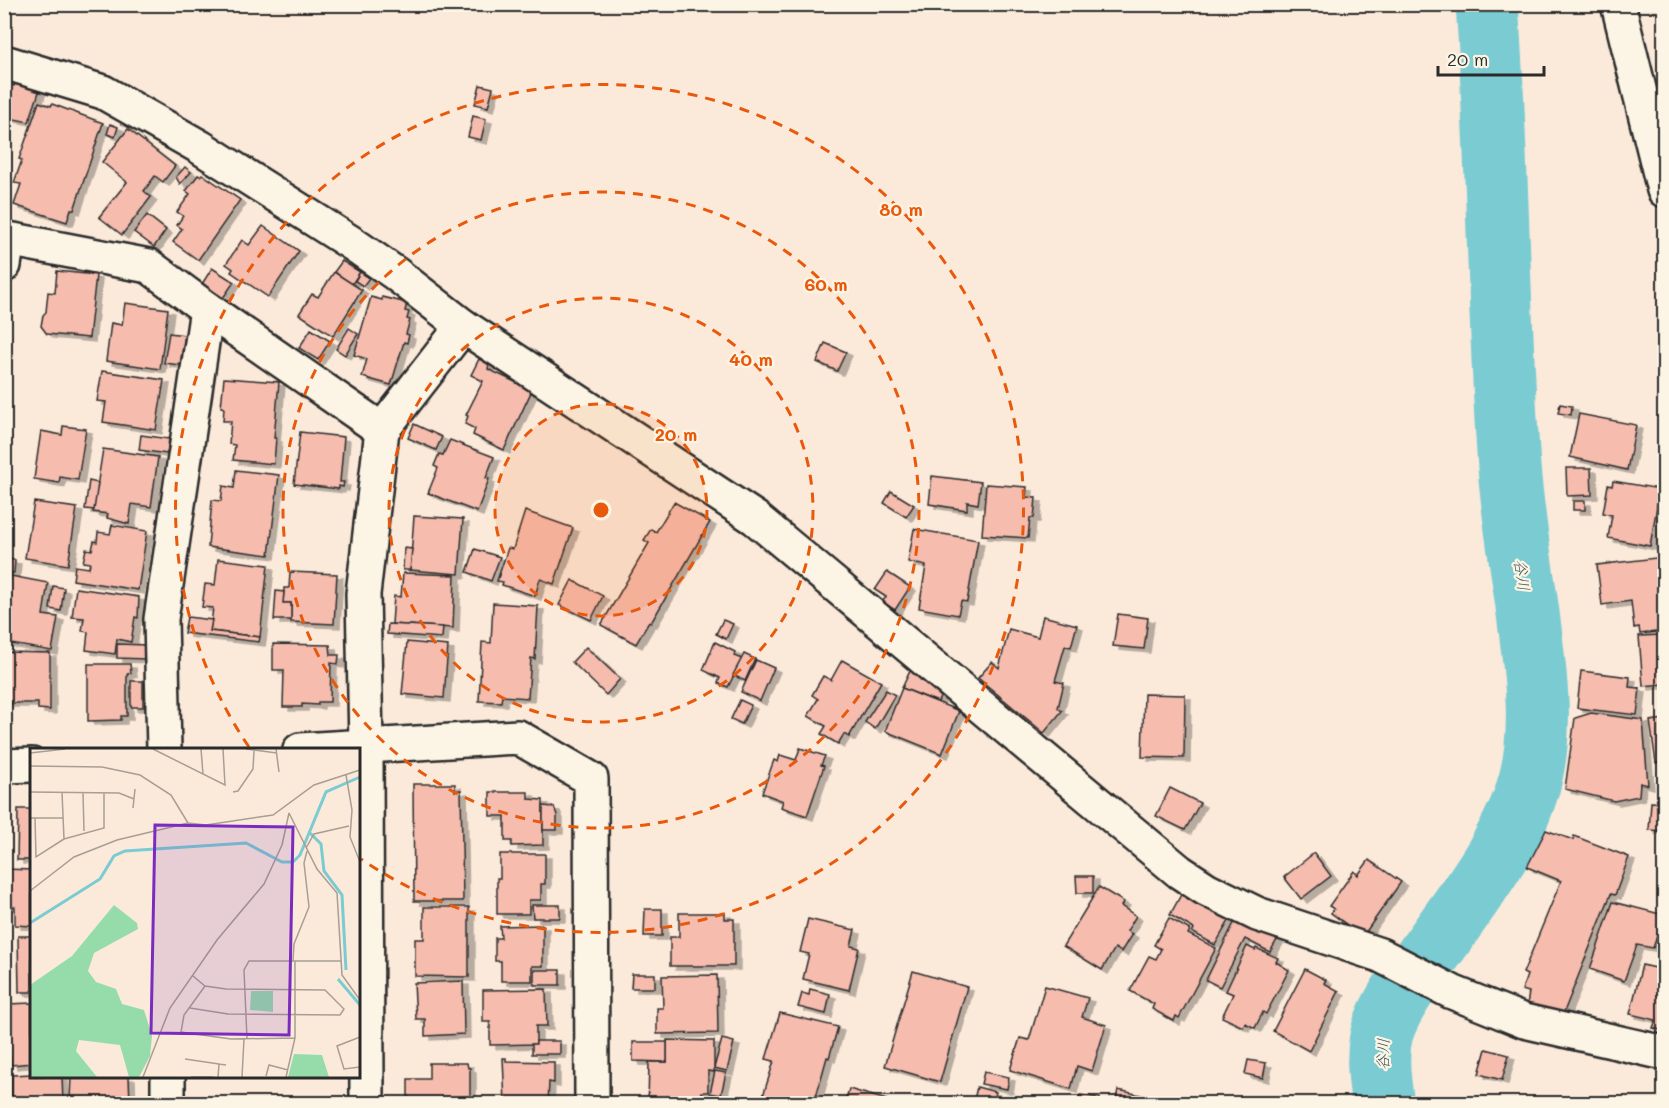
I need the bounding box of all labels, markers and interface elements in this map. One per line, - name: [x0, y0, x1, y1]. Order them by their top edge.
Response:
- scale bar: [1438, 39, 1544, 77]
- text: 20 m: [1447, 47, 1488, 71]
- text: 80 m: [879, 197, 923, 221]
- text: 60 m: [804, 272, 848, 296]
- text: 40 m: [729, 347, 773, 371]
- text: 20 m: [655, 422, 697, 446]
- centre of rings: [591, 500, 611, 520]
- water label: 谷川: [1511, 558, 1535, 592]
- inset map: [30, 748, 360, 1078]
- water label: 谷川: [1371, 1038, 1393, 1070]

